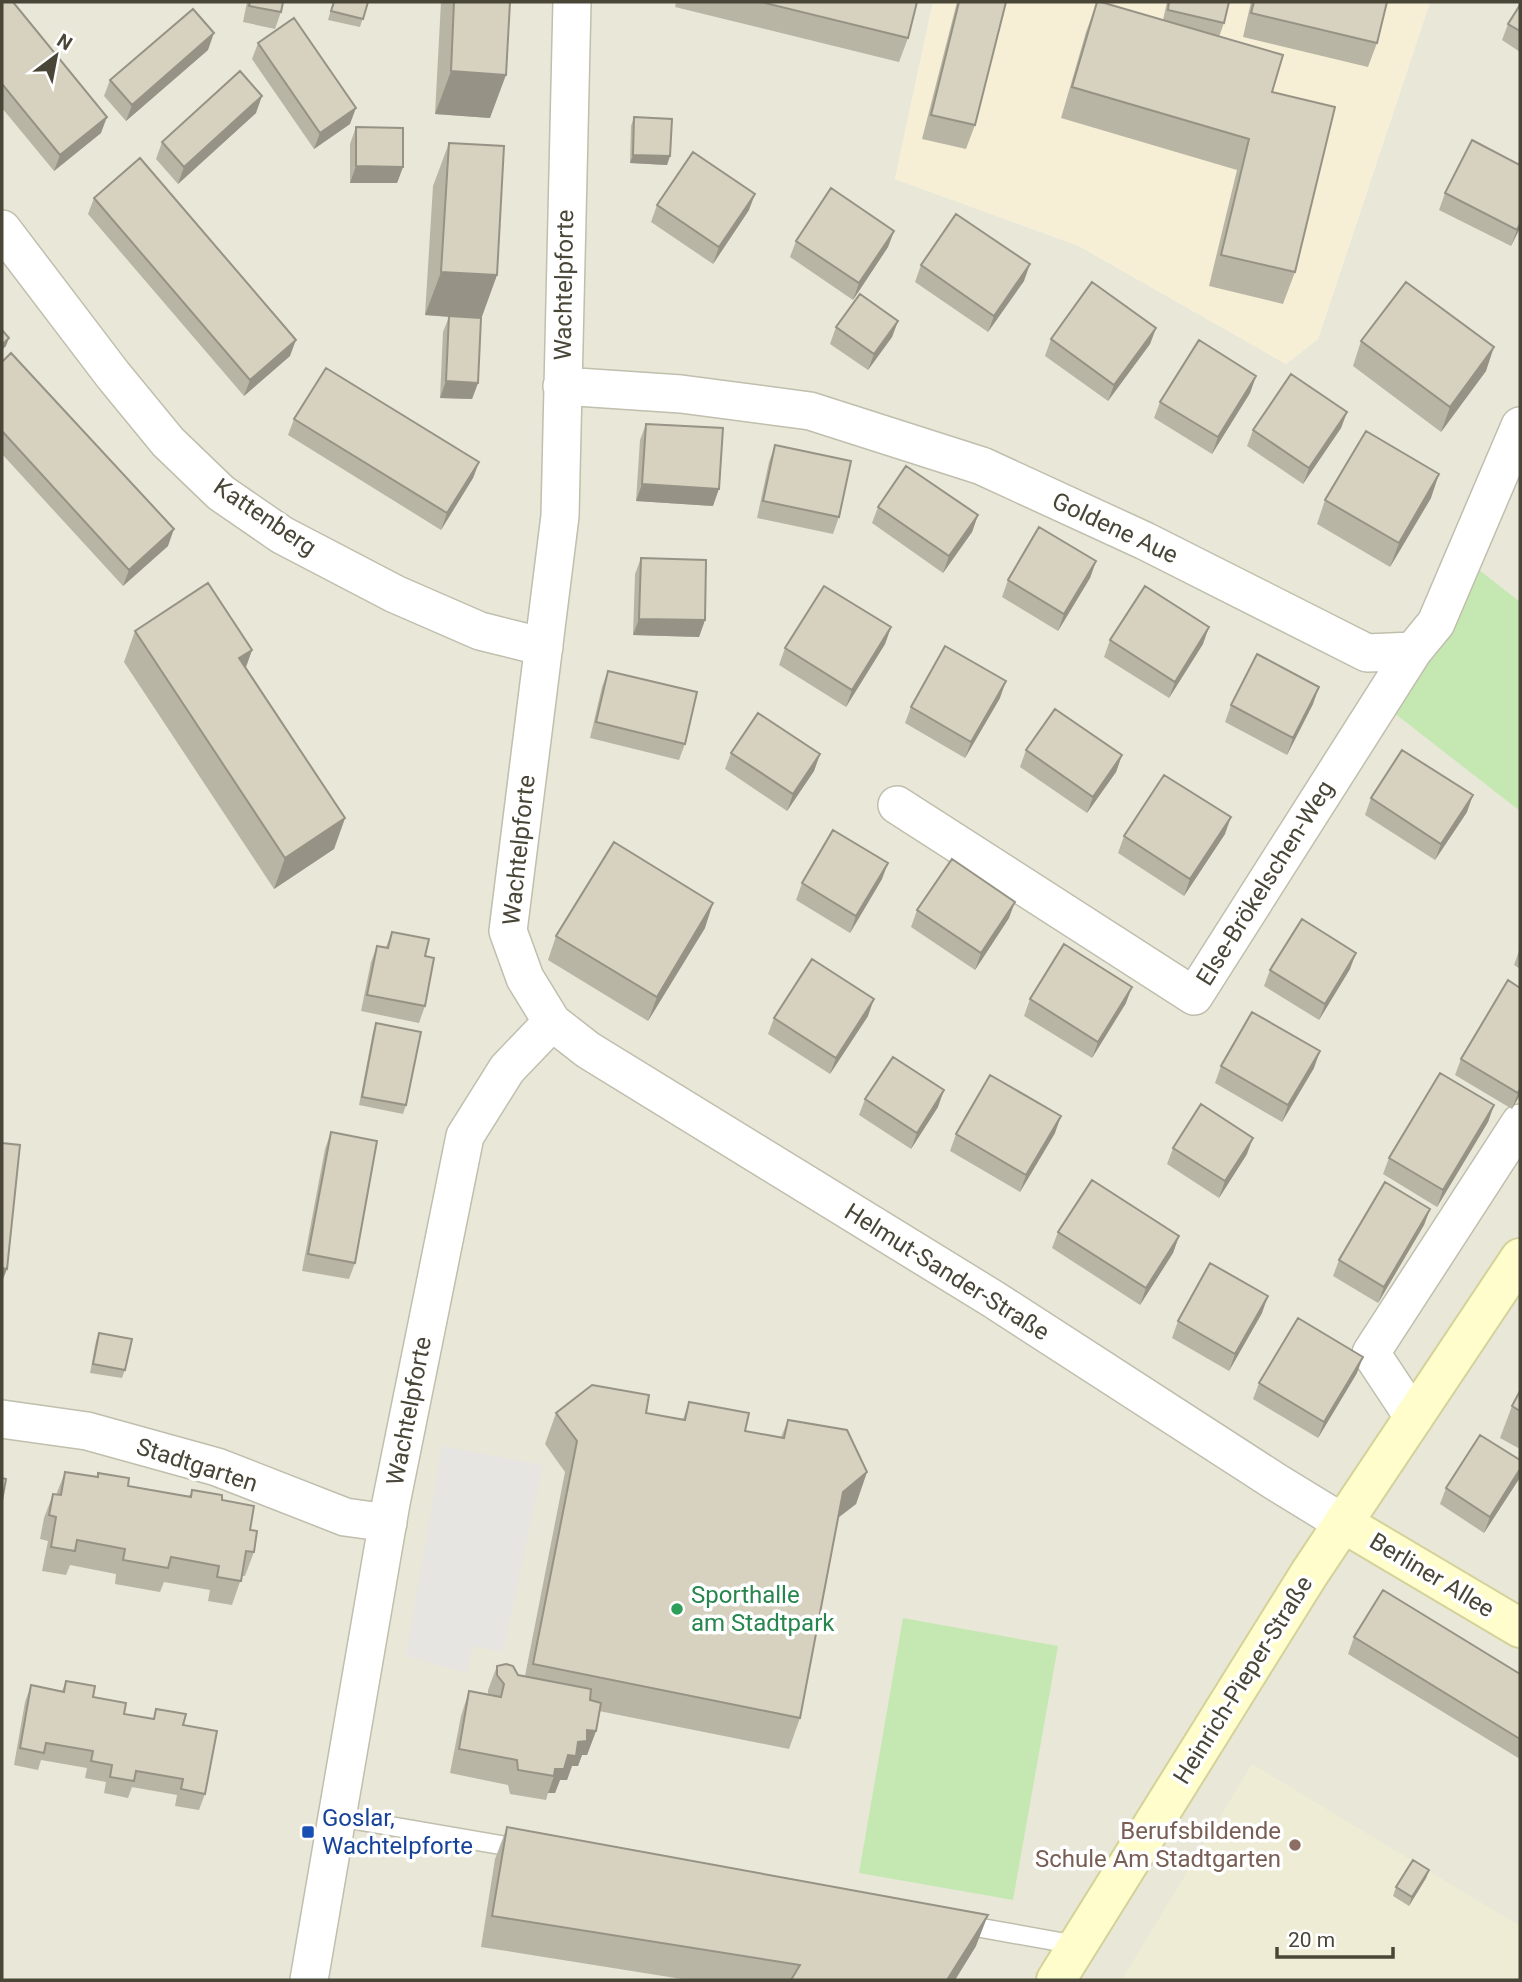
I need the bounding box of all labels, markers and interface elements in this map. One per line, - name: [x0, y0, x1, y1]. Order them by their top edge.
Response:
- north arrow: [21, 21, 91, 91]
- text: N: [53, 29, 77, 55]
- street label: Wachtelpforte: [549, 209, 579, 361]
- street label: Kattenberg: [209, 473, 321, 561]
- street label: Goldene Aue: [1048, 487, 1182, 569]
- street label: Wachtelpforte: [497, 773, 541, 927]
- street label: Else-Brökelschen-Weg: [1191, 775, 1339, 991]
- street label: Helmut-Sander-Straße: [840, 1198, 1054, 1346]
- street label: Wachtelpforte: [381, 1334, 437, 1488]
- street label: Stadtgarten: [133, 1432, 261, 1498]
- street label: Berliner Allee: [1365, 1527, 1499, 1623]
- street label: Heinrich-Pieper-Straße: [1168, 1571, 1318, 1789]
- place label: Sporthalle am Stadtpark: [691, 1581, 835, 1637]
- marker: Sporthalle am Stadtpark: [669, 1601, 685, 1617]
- place label: Goslar, Wachtelpforte: [322, 1804, 473, 1860]
- place label: Berufsbildende Schule Am Stadtgarten: [1035, 1817, 1281, 1873]
- marker: Goslar, Wachtelpforte: [300, 1824, 316, 1840]
- marker: Berufsbildende Schule Am Stadtgarten: [1287, 1837, 1303, 1853]
- scale bar: [1277, 1916, 1392, 1960]
- text: 20 m: [1288, 1928, 1335, 1952]

